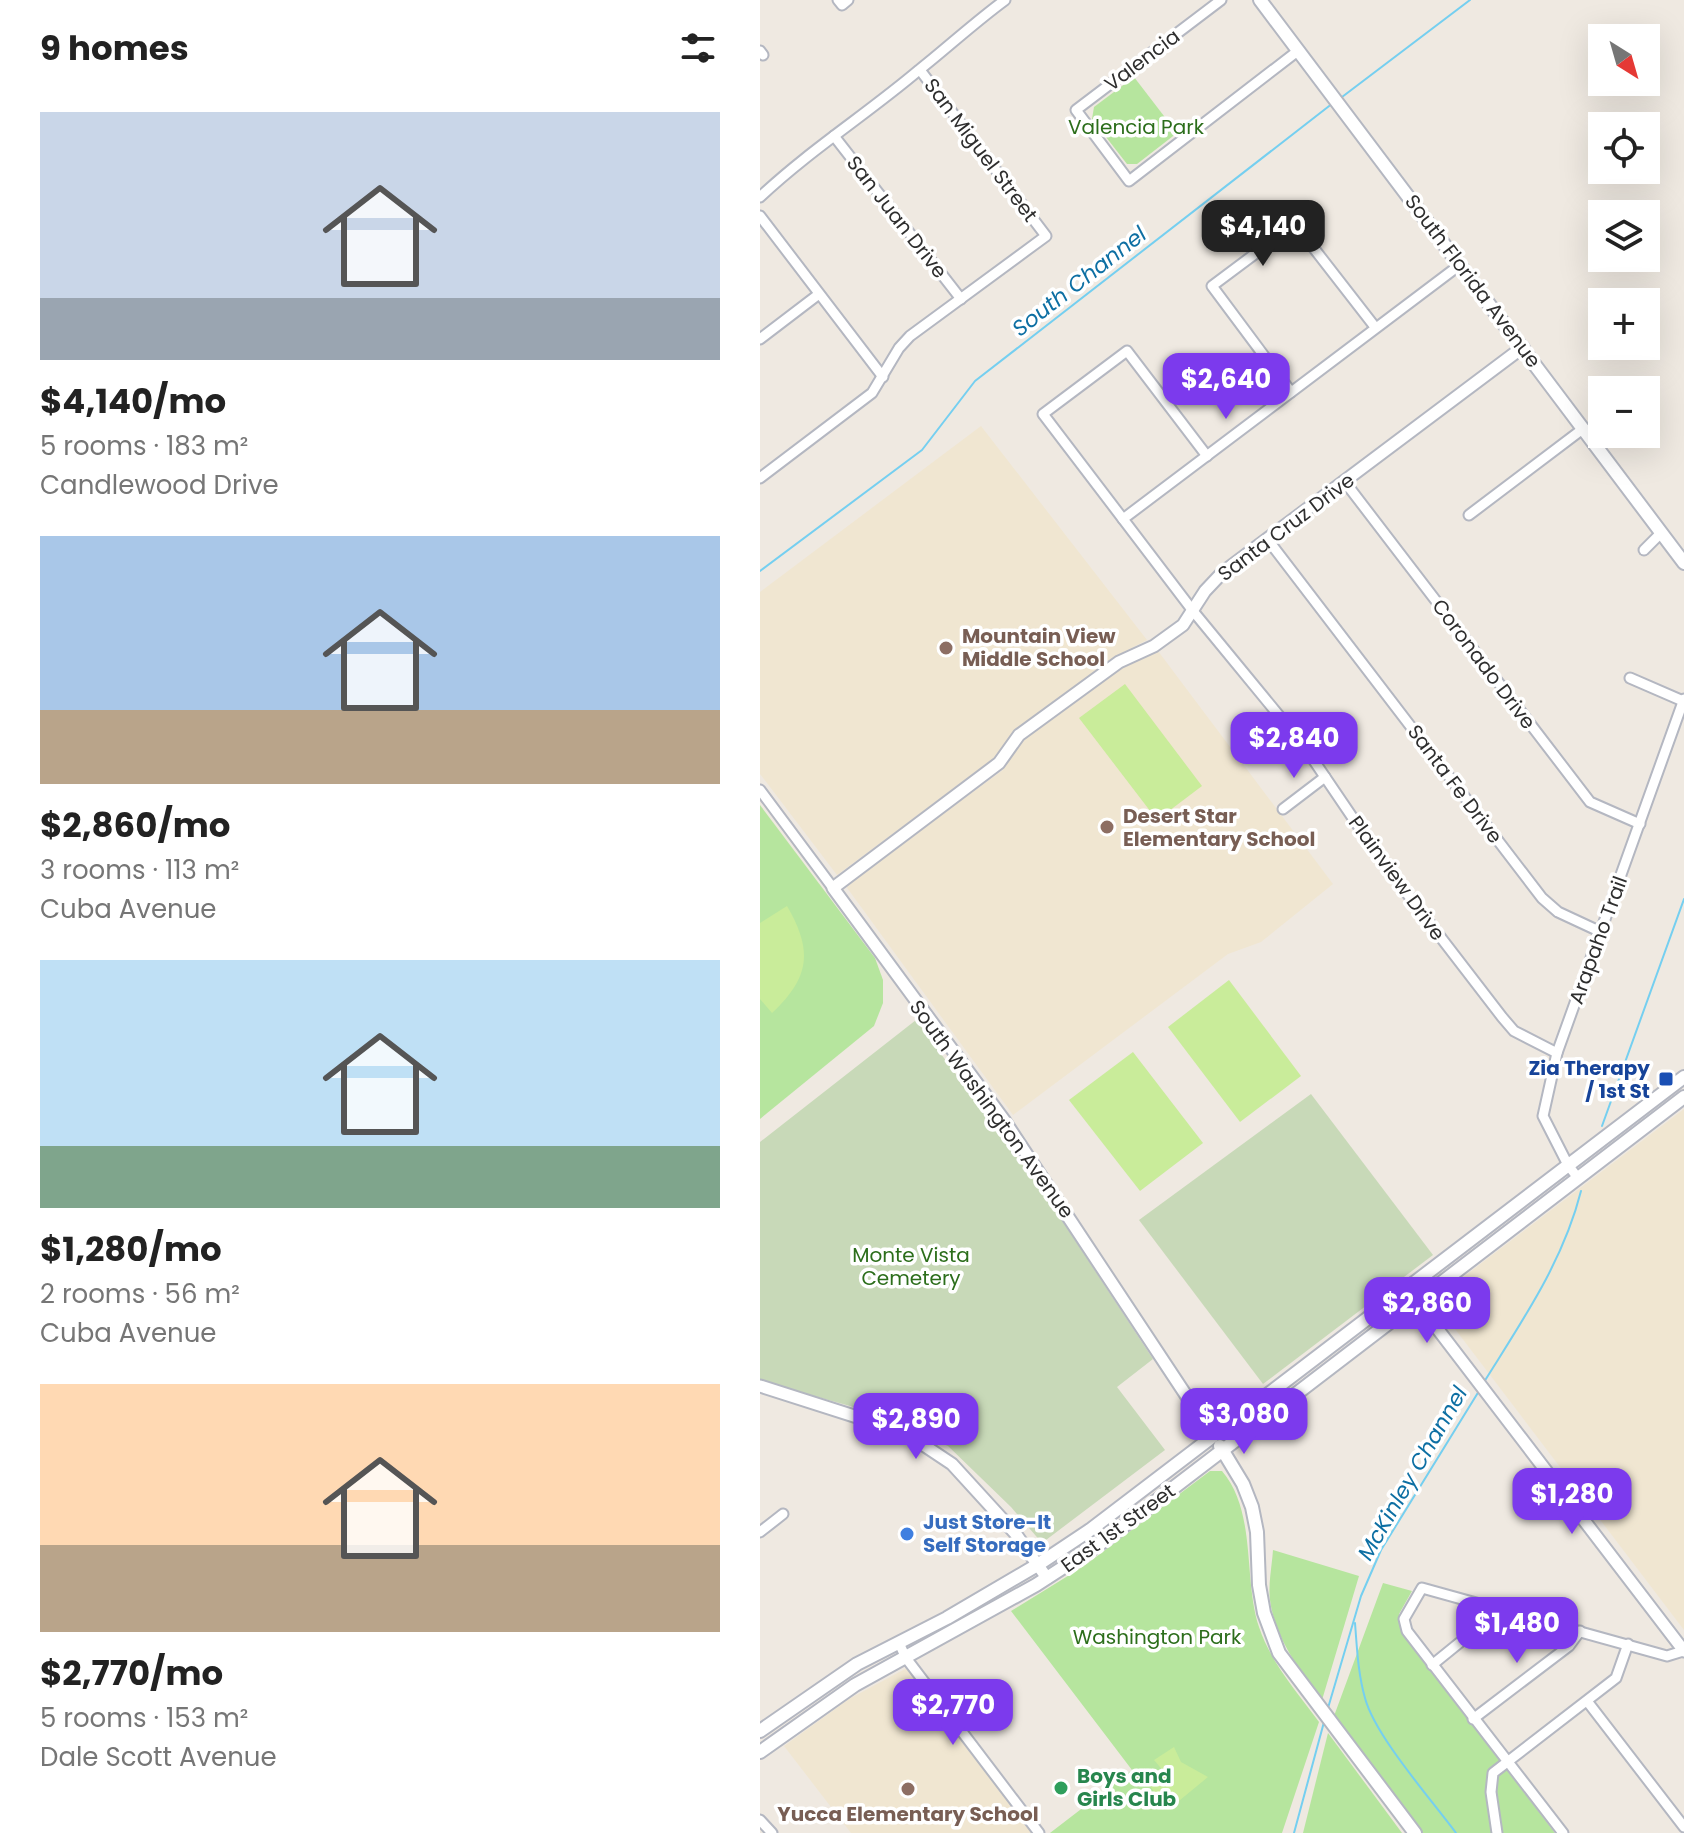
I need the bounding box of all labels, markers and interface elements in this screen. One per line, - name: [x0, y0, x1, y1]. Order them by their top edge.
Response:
- street label: Valencia: [1099, 22, 1185, 98]
- text: 9 homes: [40, 24, 189, 72]
- north arrow: [1588, 24, 1660, 96]
- map controls: [1588, 24, 1660, 448]
- icon: filters: [676, 26, 720, 70]
- street label: San Miguel Street: [918, 72, 1044, 228]
- button: locate: [1588, 112, 1660, 184]
- park label: Valencia Park: [1068, 113, 1205, 141]
- street label: San Juan Drive: [840, 150, 954, 284]
- icon: home: [308, 164, 452, 308]
- street label: South Florida Avenue: [1399, 189, 1547, 373]
- pin: $4,140: [1198, 200, 1328, 268]
- button: layers: [1588, 200, 1660, 272]
- text: $4,140: [1220, 208, 1306, 244]
- water label: South Channel: [1006, 219, 1153, 344]
- button: +: [1588, 288, 1660, 360]
- pin: $2,640: [1161, 353, 1291, 421]
- text: $2,640: [1181, 361, 1271, 397]
- button: −: [1588, 376, 1660, 448]
- text: $4,140/mo: [40, 377, 226, 425]
- text: 5 rooms · 183 m²: [40, 428, 248, 464]
- street label: Santa Cruz Drive: [1212, 466, 1360, 588]
- text: Candlewood Drive: [40, 467, 279, 503]
- icon: home: [308, 588, 452, 732]
- street label: Coronado Drive: [1426, 593, 1542, 735]
- place label: Mountain View Middle School: [962, 622, 1116, 673]
- marker: Mountain View Middle School: [937, 639, 955, 657]
- pin: $2,840: [1229, 712, 1359, 780]
- street label: Santa Fe Drive: [1401, 719, 1509, 849]
- text: $2,840: [1249, 720, 1339, 756]
- text: $2,860/mo: [40, 801, 230, 849]
- place label: Desert Star Elementary School: [1123, 802, 1315, 853]
- street label: Plainview Drive: [1342, 810, 1452, 946]
- marker: Desert Star Elementary School: [1098, 818, 1116, 836]
- text: 3 rooms · 113 m²: [40, 852, 239, 888]
- street label: Arapaho Trail: [1562, 872, 1634, 1008]
- text: Cuba Avenue: [40, 891, 216, 927]
- street label: South Washington Avenue: [903, 994, 1081, 1224]
- icon: home: [308, 1012, 452, 1156]
- place label: Zia Therapy / 1st St: [1528, 1054, 1650, 1105]
- marker: Zia Therapy / 1st St: [1657, 1070, 1675, 1088]
- text: $1,280/mo: [40, 1225, 222, 1273]
- park label: Monte Vista Cemetery: [852, 1241, 970, 1292]
- text: 2 rooms · 56 m²: [40, 1276, 240, 1312]
- pin: $2,860: [1362, 1277, 1492, 1345]
- text: $2,860: [1382, 1285, 1472, 1321]
- text: Cuba Avenue: [40, 1315, 216, 1351]
- water label: McKinley Channel: [1350, 1380, 1475, 1566]
- pin: $3,080: [1179, 1388, 1309, 1456]
- pin: $2,890: [851, 1393, 981, 1461]
- text: $3,080: [1198, 1396, 1290, 1432]
- text: $2,890: [871, 1401, 961, 1437]
- icon: home: [308, 1436, 452, 1580]
- pin: $1,280: [1507, 1468, 1637, 1536]
- text: $1,280: [1531, 1476, 1614, 1512]
- street label: East 1st Street: [1055, 1477, 1181, 1579]
- place label: Just Store-It Self Storage: [923, 1508, 1051, 1559]
- marker: Just Store-It Self Storage: [898, 1525, 916, 1543]
- pin: $1,480: [1452, 1597, 1582, 1665]
- text: $1,480: [1474, 1605, 1560, 1641]
- park label: Washington Park: [1073, 1623, 1242, 1651]
- text: $2,770/mo: [40, 1649, 223, 1697]
- pin: $2,770: [888, 1679, 1018, 1747]
- text: $2,770: [911, 1687, 995, 1723]
- text: 5 rooms · 153 m²: [40, 1700, 248, 1736]
- text: Dale Scott Avenue: [40, 1739, 277, 1775]
- place label: Boys and Girls Club: [1077, 1762, 1177, 1813]
- marker: Boys and Girls Club: [1052, 1779, 1070, 1797]
- marker: Yucca Elementary School: [899, 1780, 917, 1798]
- place label: Yucca Elementary School: [777, 1800, 1039, 1828]

